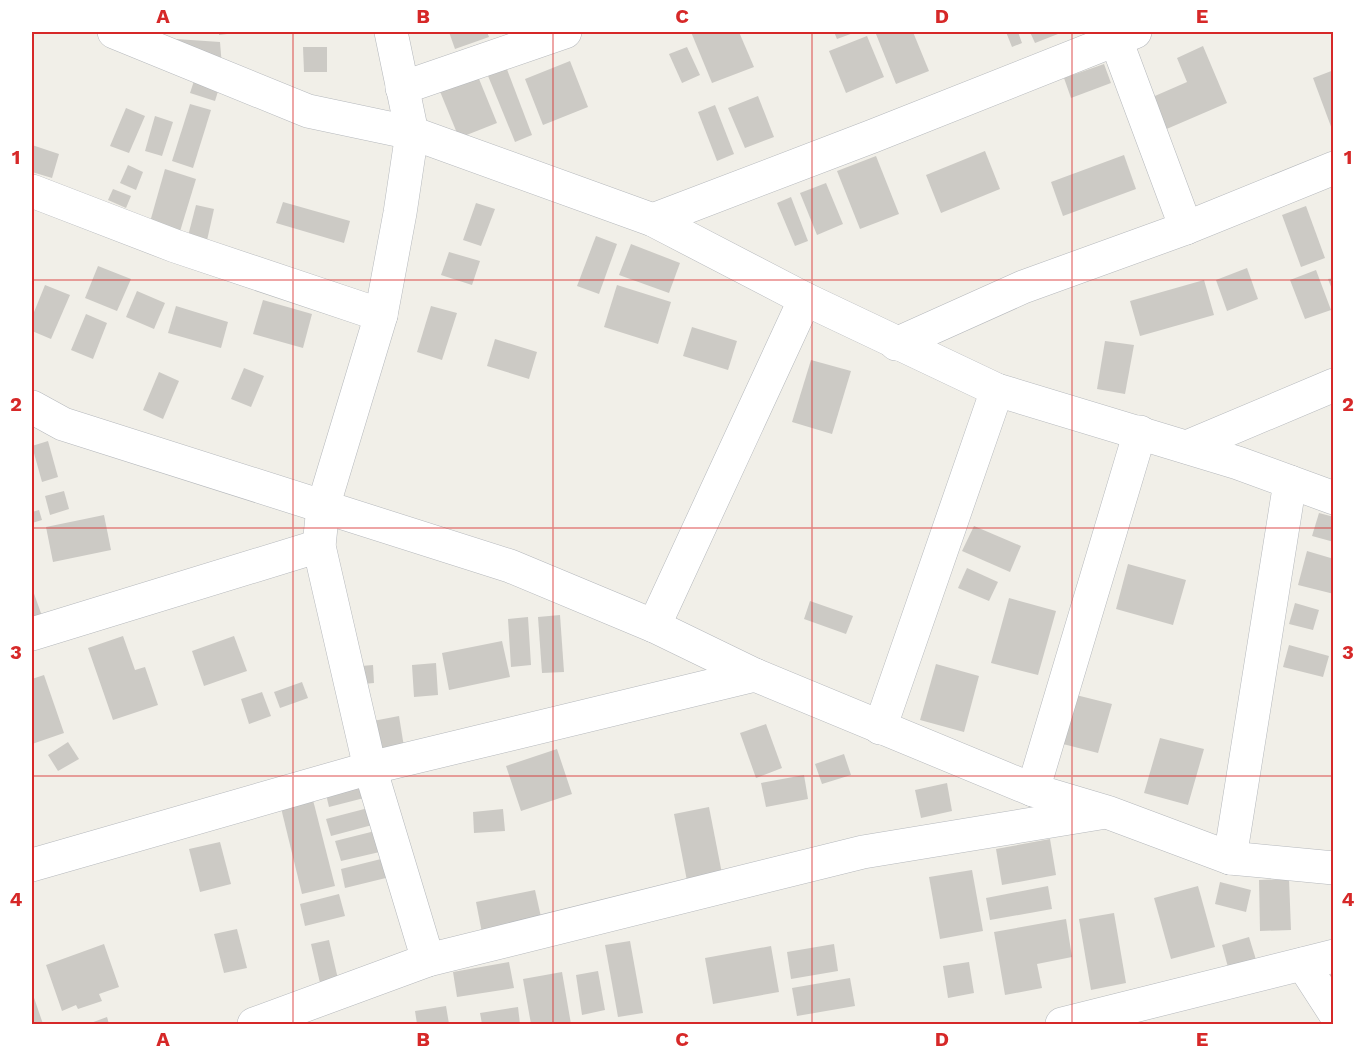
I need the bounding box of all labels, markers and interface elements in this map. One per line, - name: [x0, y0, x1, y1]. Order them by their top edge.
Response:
- text: A: [156, 4, 170, 28]
- text: B: [416, 4, 430, 28]
- text: C: [675, 4, 689, 28]
- text: D: [935, 4, 949, 28]
- text: E: [1196, 4, 1208, 28]
- text: 1: [12, 145, 20, 169]
- text: 1: [1344, 145, 1352, 169]
- text: 2: [10, 392, 22, 416]
- text: 2: [1342, 392, 1354, 416]
- text: 3: [10, 640, 22, 664]
- text: 3: [1342, 640, 1354, 664]
- text: 4: [10, 887, 23, 911]
- text: 4: [1342, 887, 1355, 911]
- text: A: [156, 1027, 170, 1051]
- text: B: [416, 1027, 430, 1051]
- text: C: [675, 1027, 689, 1051]
- text: D: [935, 1027, 949, 1051]
- text: E: [1196, 1027, 1208, 1051]

